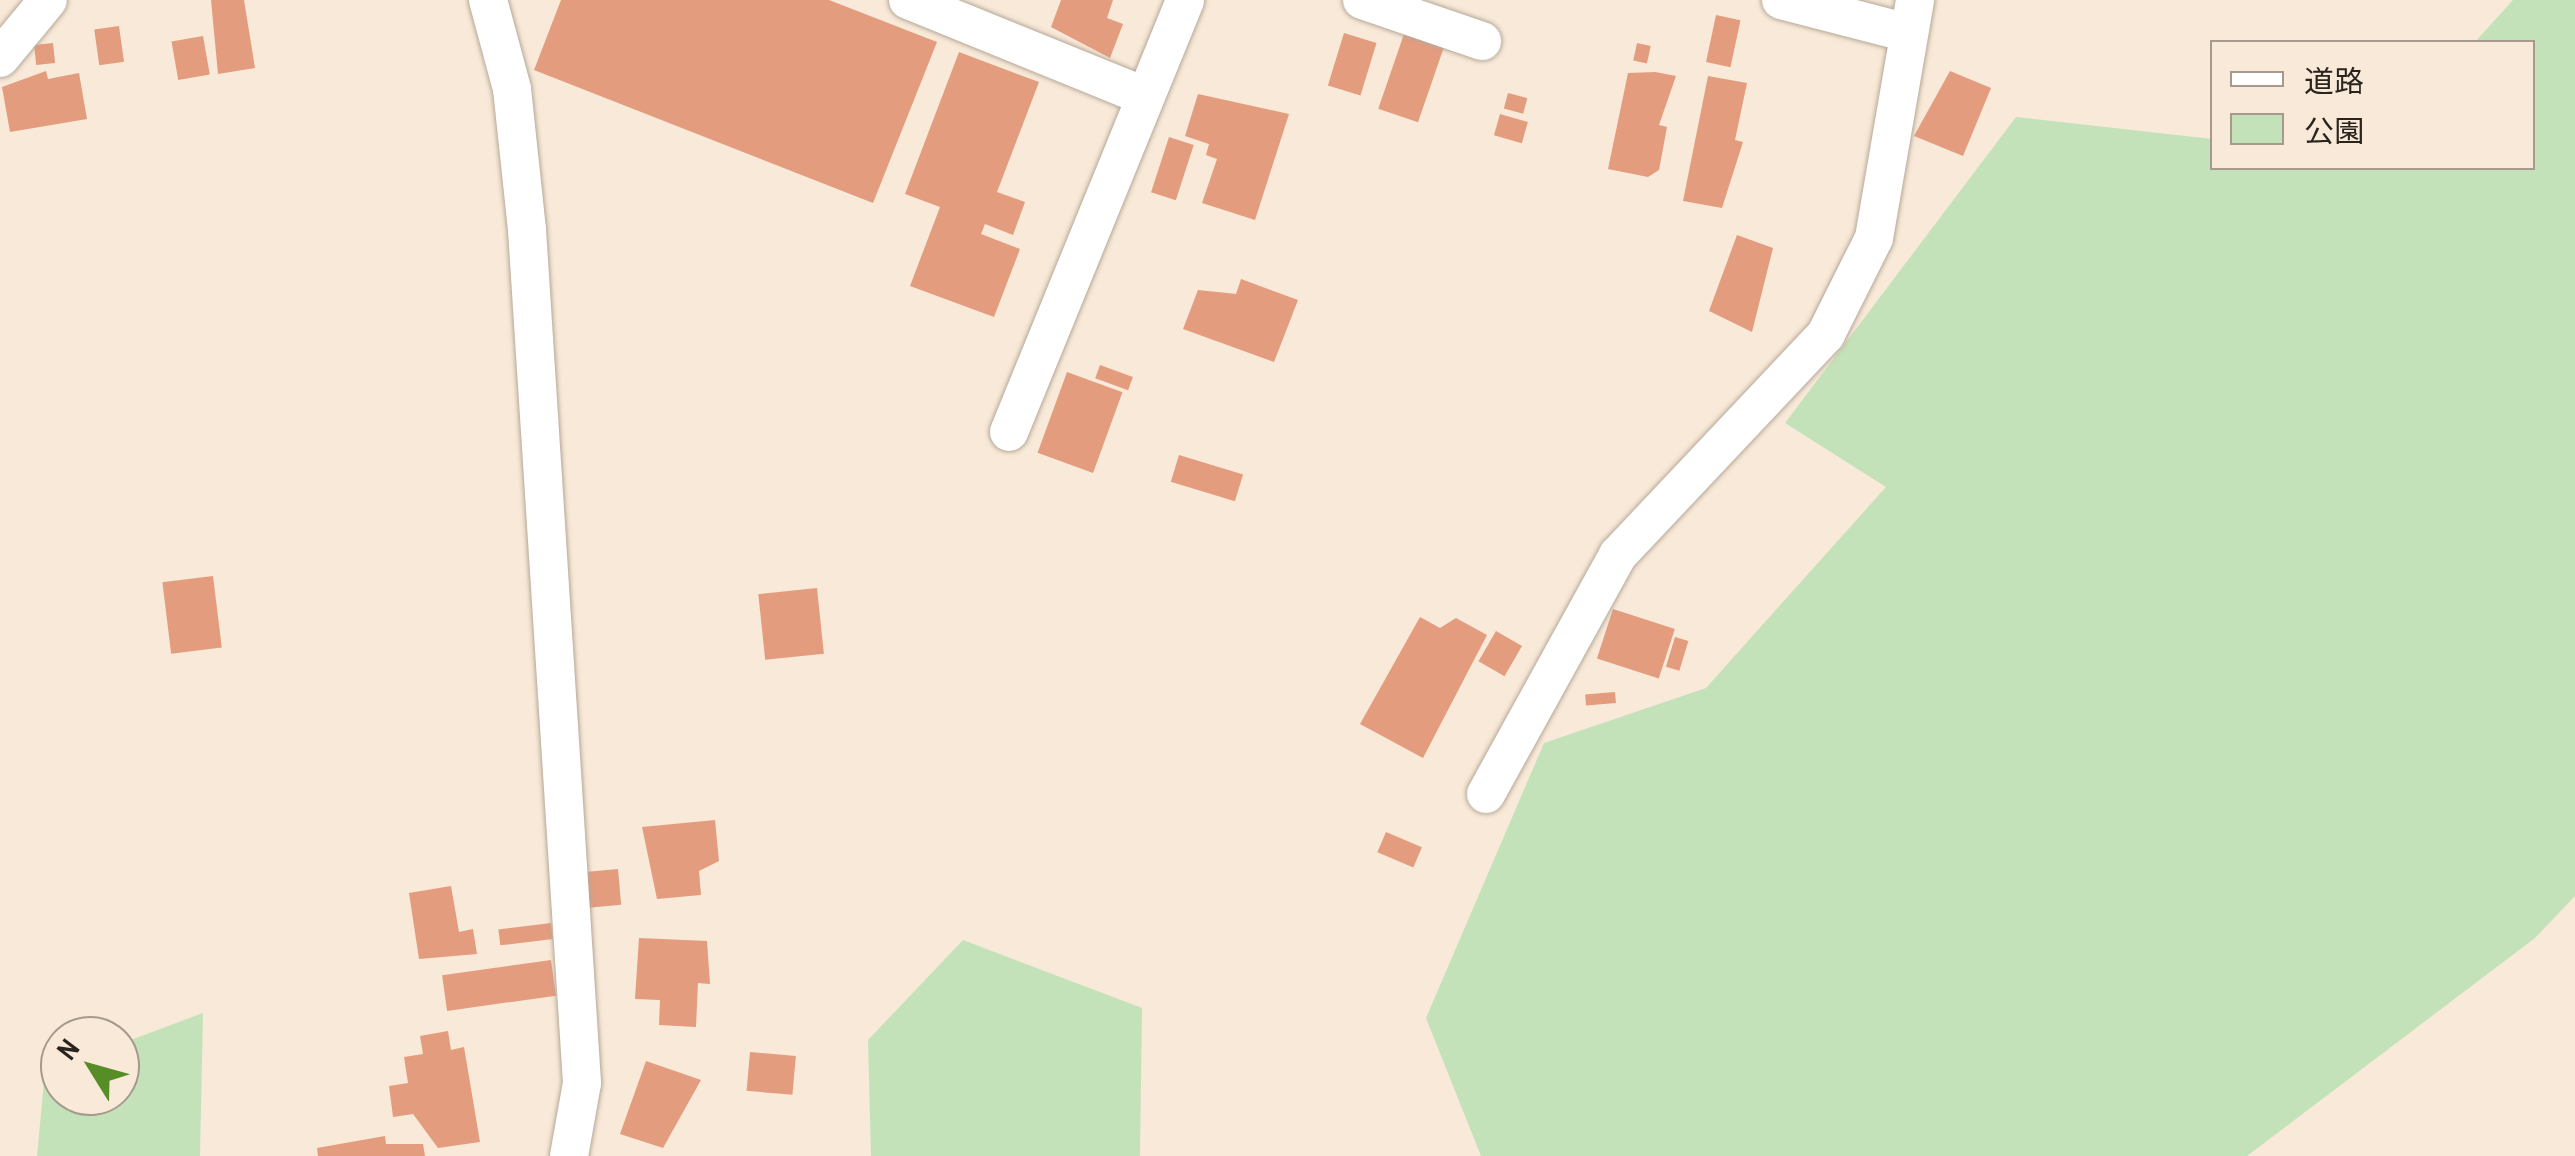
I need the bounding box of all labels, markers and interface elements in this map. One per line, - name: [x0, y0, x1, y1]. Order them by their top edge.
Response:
- legend: [2210, 40, 2535, 170]
- text: 道路: [2304, 61, 2364, 101]
- text: 公園: [2304, 111, 2364, 151]
- north arrow: [40, 1016, 140, 1116]
- text: N: [47, 1031, 88, 1067]

